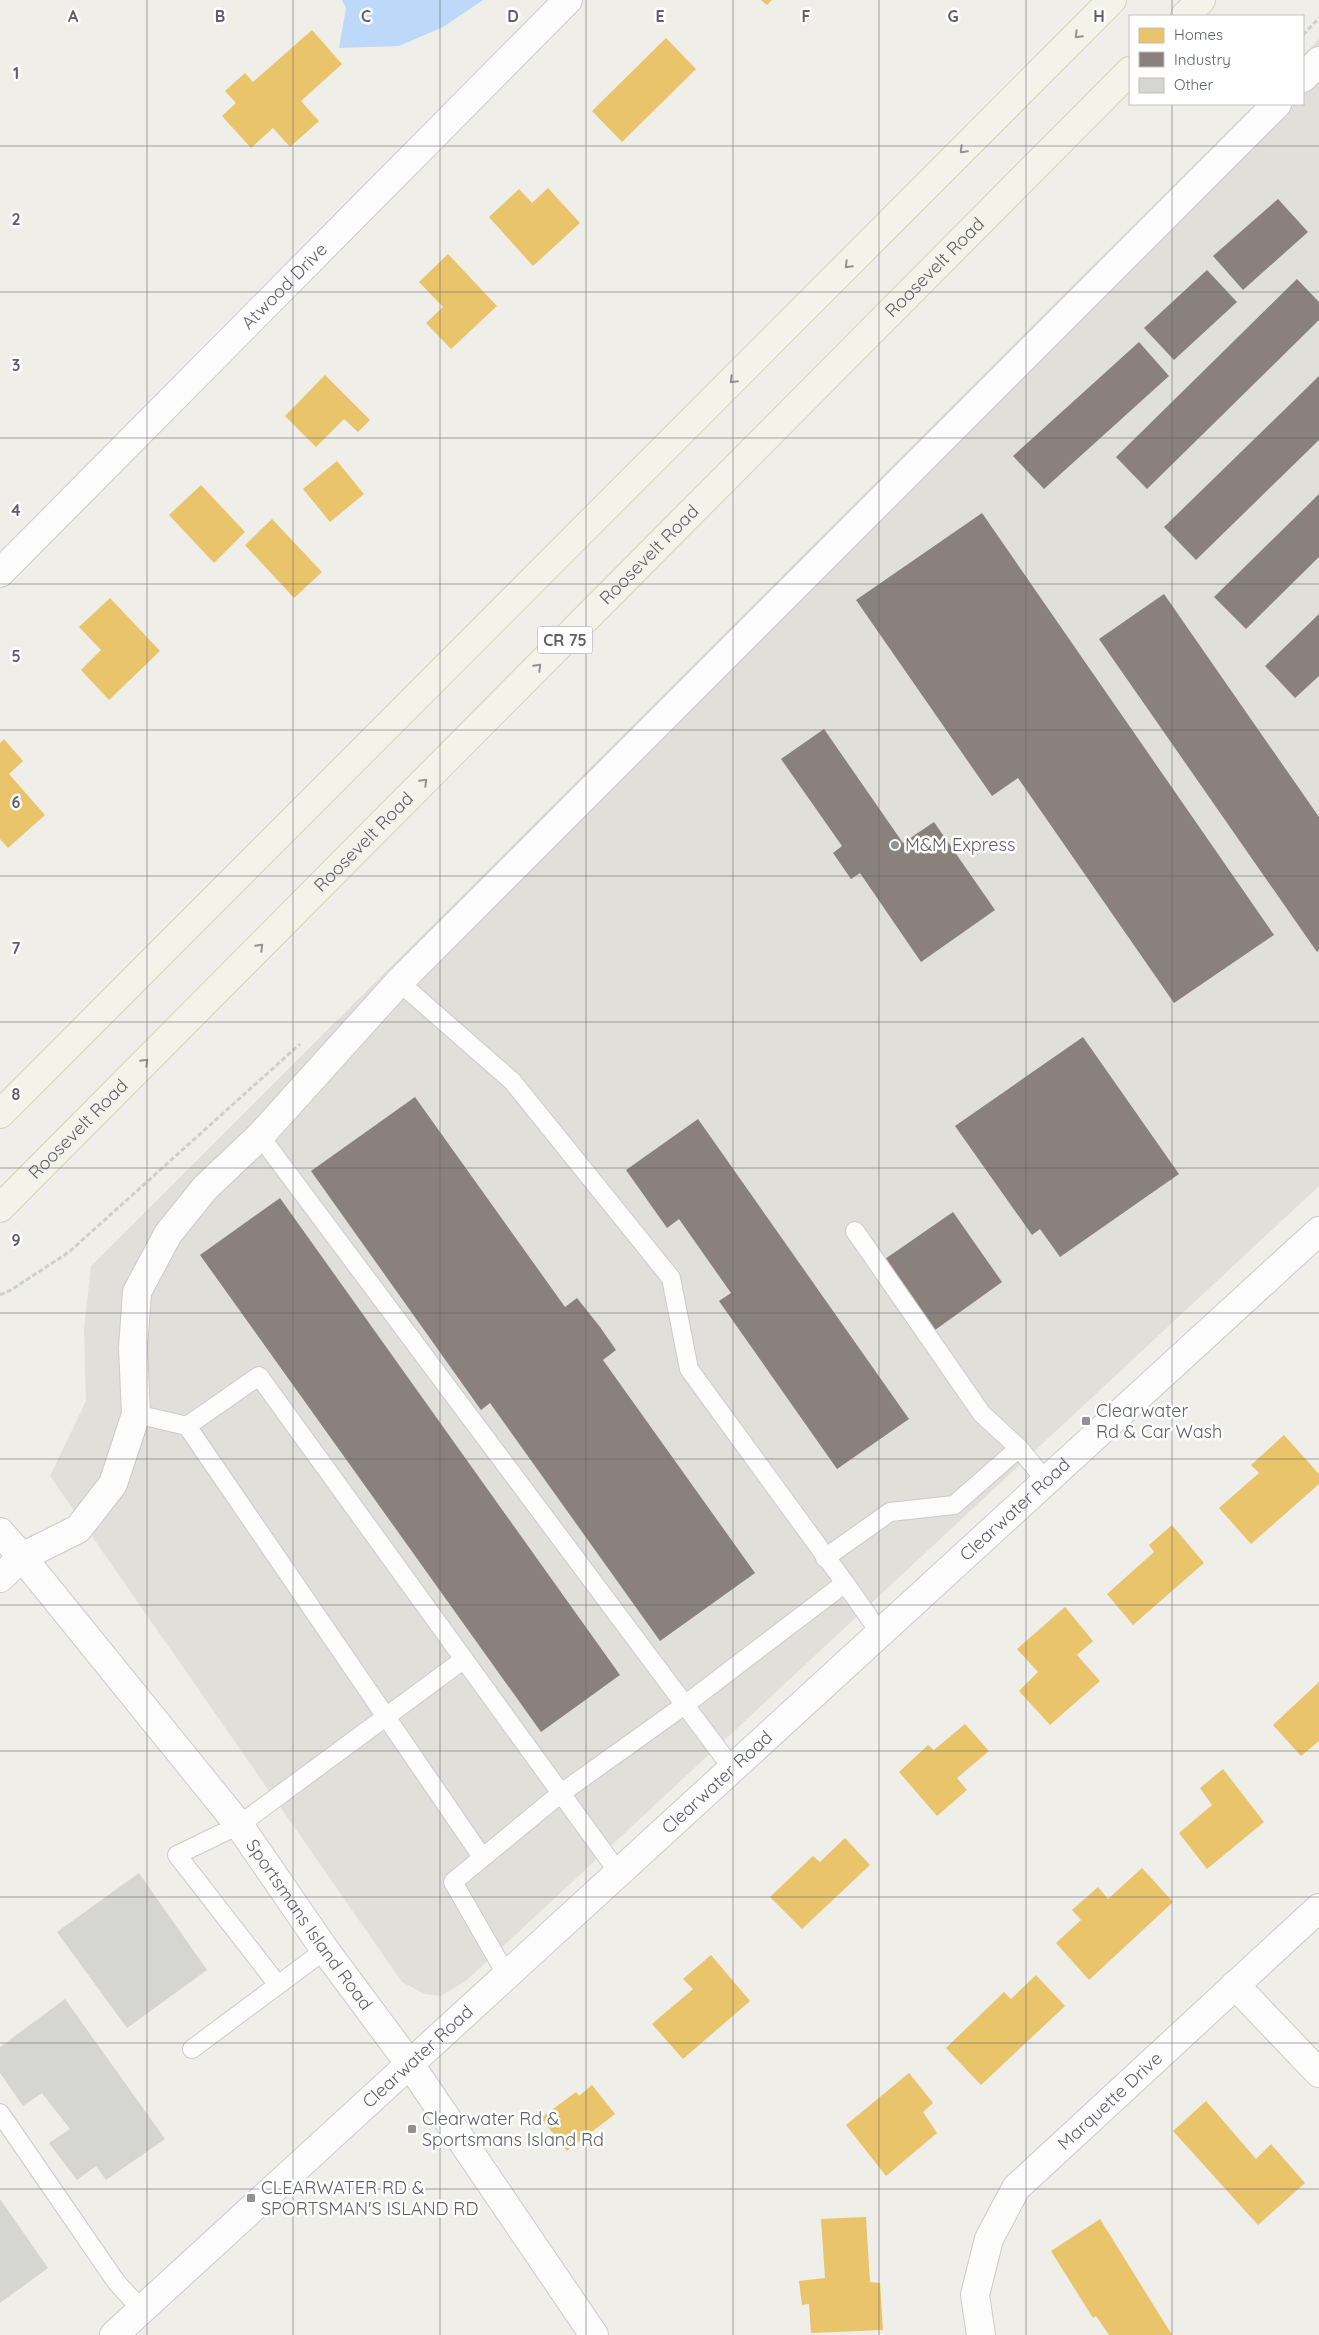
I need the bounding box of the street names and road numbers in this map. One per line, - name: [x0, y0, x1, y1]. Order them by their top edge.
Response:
- street label: Roosevelt Road: [880, 212, 989, 322]
- street label: Atwood Drive: [236, 238, 332, 334]
- street label: Roosevelt Road: [594, 500, 703, 609]
- road number: CR 75: [538, 626, 592, 654]
- street label: Roosevelt Road: [309, 787, 418, 896]
- street label: Roosevelt Road: [23, 1074, 132, 1184]
- street label: Clearwater Road: [955, 1453, 1075, 1566]
- street label: Clearwater Road: [657, 1726, 777, 1838]
- street label: Sportsmans Island Road: [241, 1835, 378, 2014]
- street label: Clearwater Road: [357, 2000, 478, 2113]
- street label: Marquette Drive: [1053, 2047, 1167, 2155]

